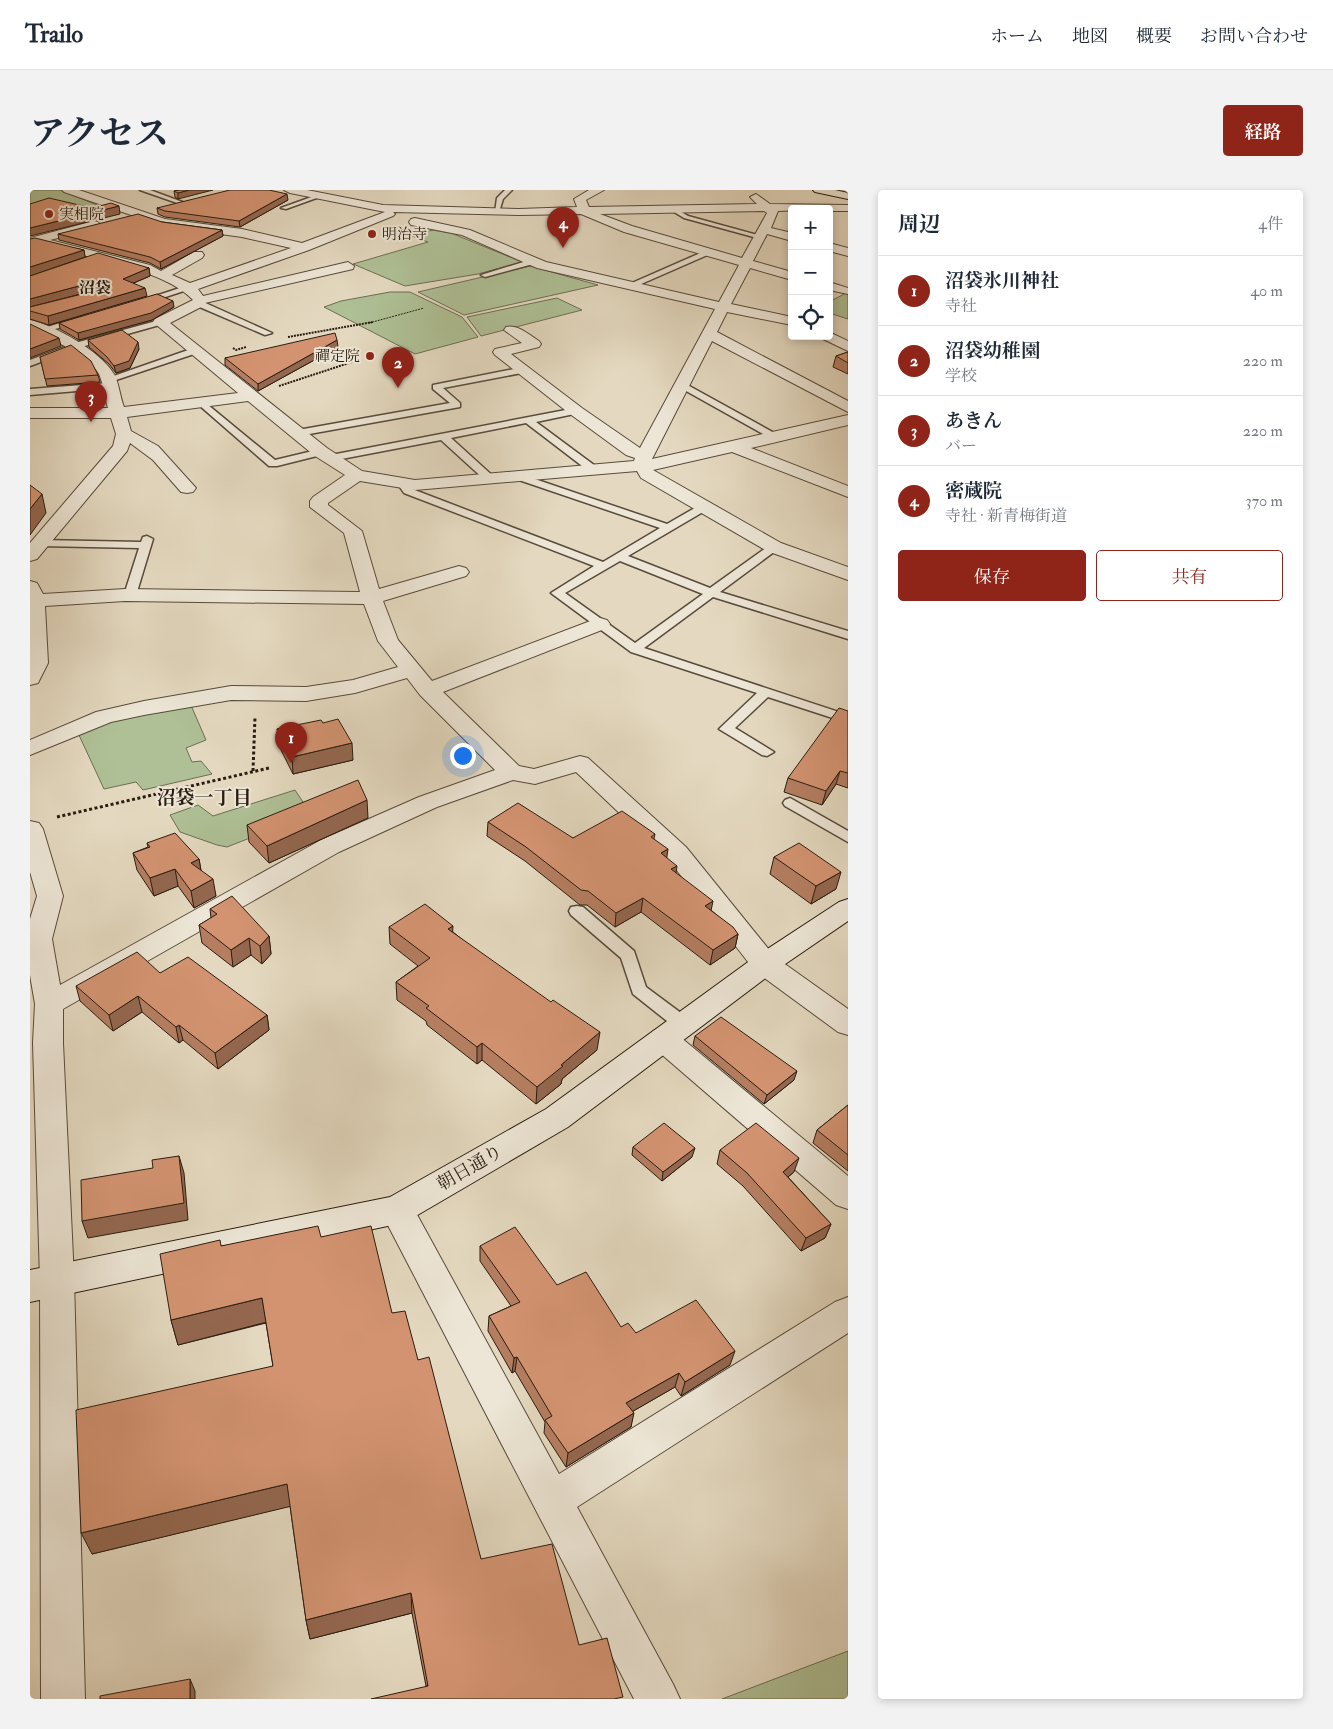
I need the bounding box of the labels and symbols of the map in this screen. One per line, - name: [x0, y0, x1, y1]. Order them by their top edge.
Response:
- place label: 実相院: [59, 205, 104, 224]
- pin: 4: [547, 207, 579, 248]
- marker: 実相院: [43, 208, 55, 220]
- place label: 明治寺: [382, 225, 427, 244]
- marker: 明治寺: [366, 228, 378, 240]
- district label: 沼袋: [79, 278, 111, 298]
- place label: 禪定院: [315, 347, 360, 366]
- pin: 2: [382, 347, 414, 388]
- marker: 禪定院: [364, 350, 376, 362]
- pin: 3: [75, 381, 107, 422]
- pin: 1: [275, 722, 307, 763]
- your location: [450, 743, 476, 769]
- district label: 沼袋一丁目: [156, 786, 252, 810]
- street label: 朝日通り: [433, 1140, 507, 1196]

